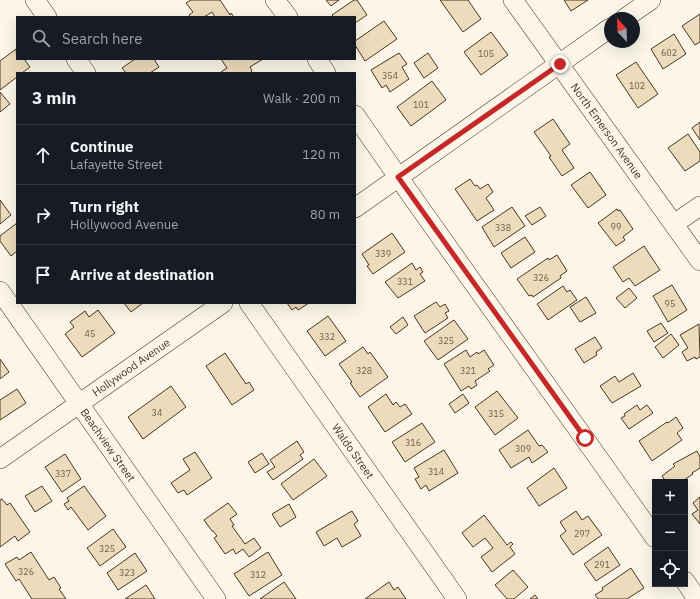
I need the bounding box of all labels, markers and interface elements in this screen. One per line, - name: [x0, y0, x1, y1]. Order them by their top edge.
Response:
- north arrow: [604, 12, 640, 48]
- search box: [16, 16, 356, 60]
- icon: search: [30, 27, 52, 49]
- text: Search here: [62, 29, 142, 48]
- house number: 602: [661, 47, 677, 58]
- house number: 105: [478, 48, 494, 59]
- route end: [551, 55, 569, 73]
- house number: 354: [382, 70, 398, 81]
- street label: North Emerson Avenue: [568, 80, 646, 181]
- house number: 102: [629, 80, 645, 91]
- text: 3 min: [32, 87, 76, 109]
- text: Walk · 200 m: [263, 90, 340, 107]
- house number: 101: [413, 99, 429, 110]
- text: Continue: [70, 137, 134, 156]
- icon: ahead: [32, 144, 54, 166]
- text: 120 m: [302, 146, 340, 163]
- text: Lafayette Street: [70, 156, 163, 173]
- text: Turn right: [70, 197, 139, 216]
- icon: right: [32, 204, 54, 226]
- text: 80 m: [310, 206, 340, 223]
- text: Hollywood Avenue: [70, 216, 178, 233]
- house number: 99: [611, 221, 621, 232]
- house number: 338: [495, 222, 511, 233]
- house number: 339: [375, 248, 391, 259]
- icon: arrive: [32, 264, 54, 286]
- text: Arrive at destination: [70, 265, 214, 284]
- house number: 326: [533, 272, 549, 283]
- house number: 331: [397, 276, 413, 287]
- house number: 95: [665, 298, 675, 309]
- house number: 45: [85, 328, 95, 339]
- house number: 332: [319, 331, 335, 342]
- street label: Hollywood Avenue: [89, 335, 173, 399]
- house number: 325: [438, 335, 454, 346]
- house number: 328: [356, 365, 372, 376]
- house number: 321: [460, 365, 476, 376]
- street label: Beachview Street: [77, 406, 139, 484]
- house number: 34: [152, 407, 162, 418]
- house number: 315: [488, 408, 504, 419]
- street label: Waldo Street: [329, 421, 377, 481]
- route start: [576, 429, 594, 447]
- house number: 316: [405, 437, 421, 448]
- house number: 309: [515, 443, 531, 454]
- house number: 314: [428, 466, 444, 477]
- house number: 337: [55, 468, 71, 479]
- map controls: [652, 479, 688, 587]
- button: +: [652, 479, 688, 515]
- button: −: [652, 515, 688, 551]
- house number: 297: [574, 528, 590, 539]
- house number: 325: [99, 543, 115, 554]
- button: locate: [652, 551, 688, 587]
- house number: 291: [594, 559, 610, 570]
- house number: 326: [18, 566, 34, 577]
- house number: 323: [119, 567, 135, 578]
- house number: 312: [250, 569, 266, 580]

